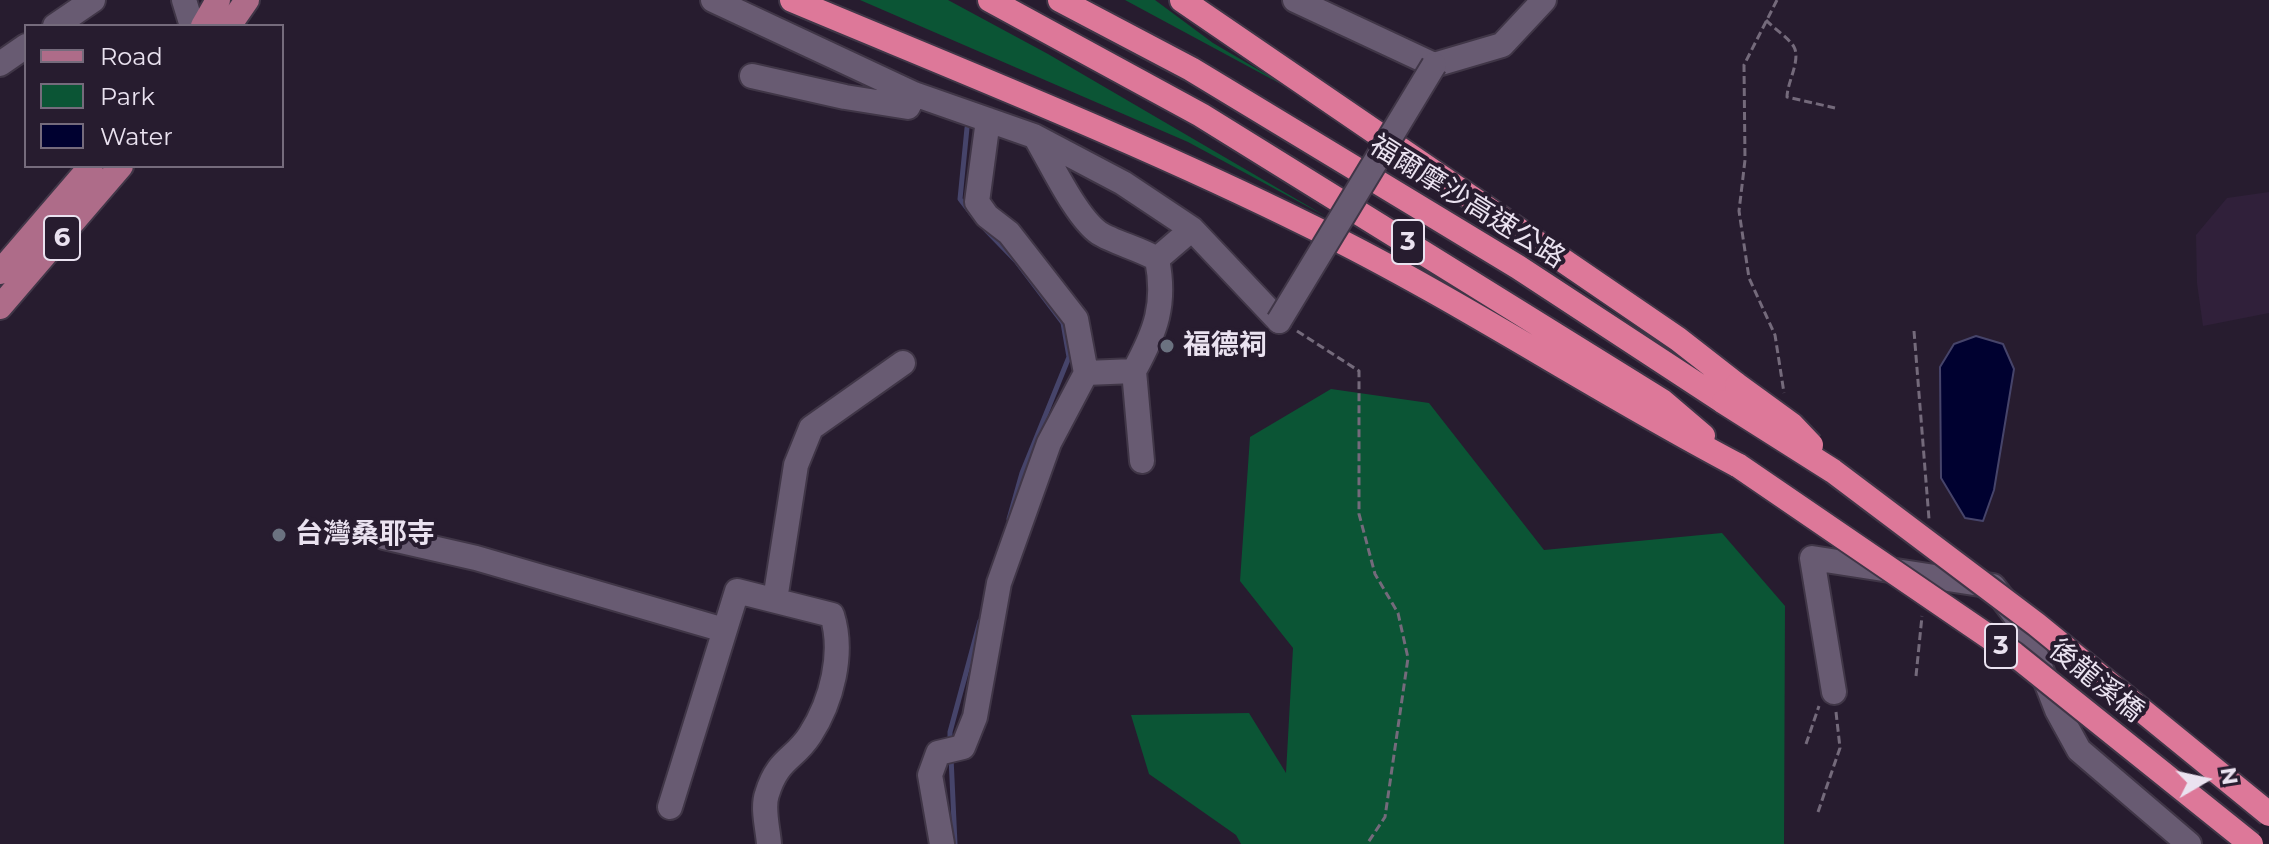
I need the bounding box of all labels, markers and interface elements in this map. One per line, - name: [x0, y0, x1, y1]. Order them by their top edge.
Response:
- legend: [24, 24, 284, 168]
- text: Road: [100, 42, 163, 71]
- text: Park: [100, 82, 155, 111]
- text: Water: [100, 122, 173, 151]
- street label: 福爾摩沙高速公路: [1363, 128, 1571, 276]
- road number: 6: [44, 216, 80, 260]
- road number: 3: [1392, 220, 1424, 264]
- place label: 福德祠: [1183, 329, 1267, 363]
- marker: 福德祠: [1158, 337, 1176, 355]
- place label: 台灣桑耶寺: [295, 518, 435, 552]
- marker: 台灣桑耶寺: [270, 526, 288, 544]
- road number: 3: [1985, 624, 2017, 668]
- street label: 後龍溪橋: [2042, 633, 2150, 729]
- north arrow: [2165, 740, 2245, 820]
- text: N: [2214, 765, 2244, 787]

